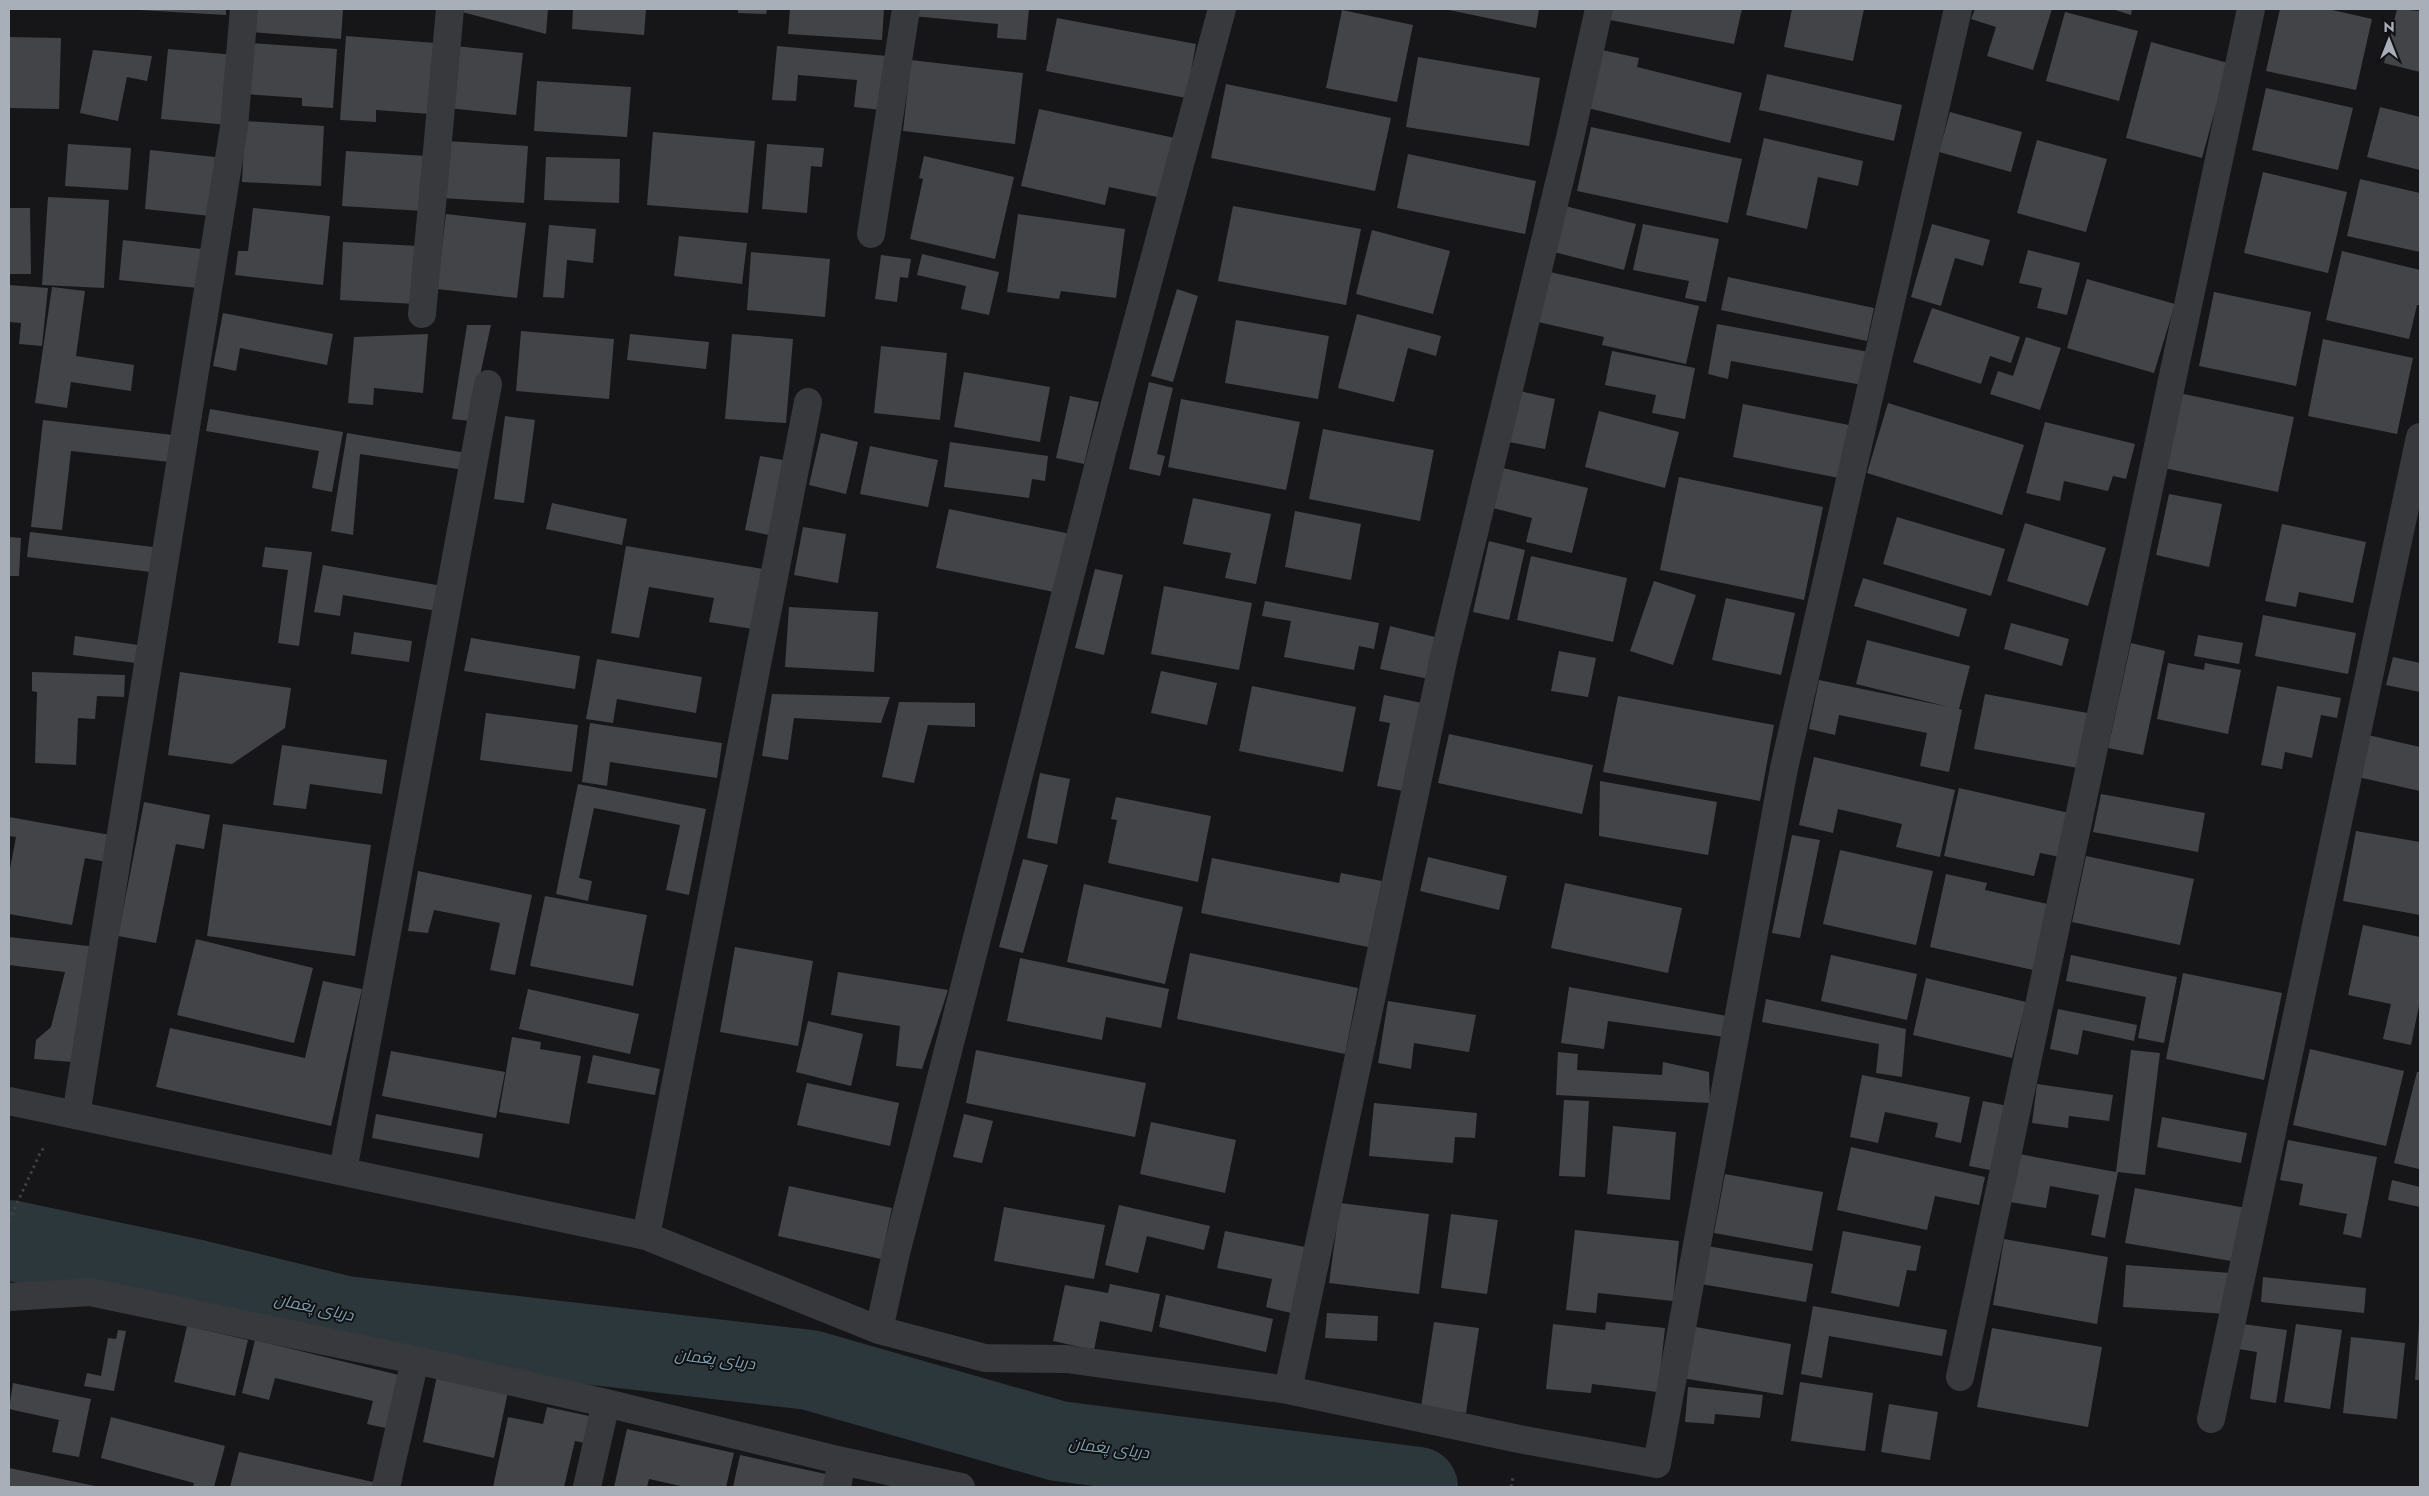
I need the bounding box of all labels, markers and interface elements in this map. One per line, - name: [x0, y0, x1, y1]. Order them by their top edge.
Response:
- north arrow: [2364, 15, 2414, 65]
- text: N: [2383, 17, 2395, 37]
- water label: دریای پغمان: [272, 1287, 357, 1327]
- water label: دریای پغمان: [674, 1343, 758, 1375]
- water label: دریای پغمان: [1068, 1432, 1152, 1464]

